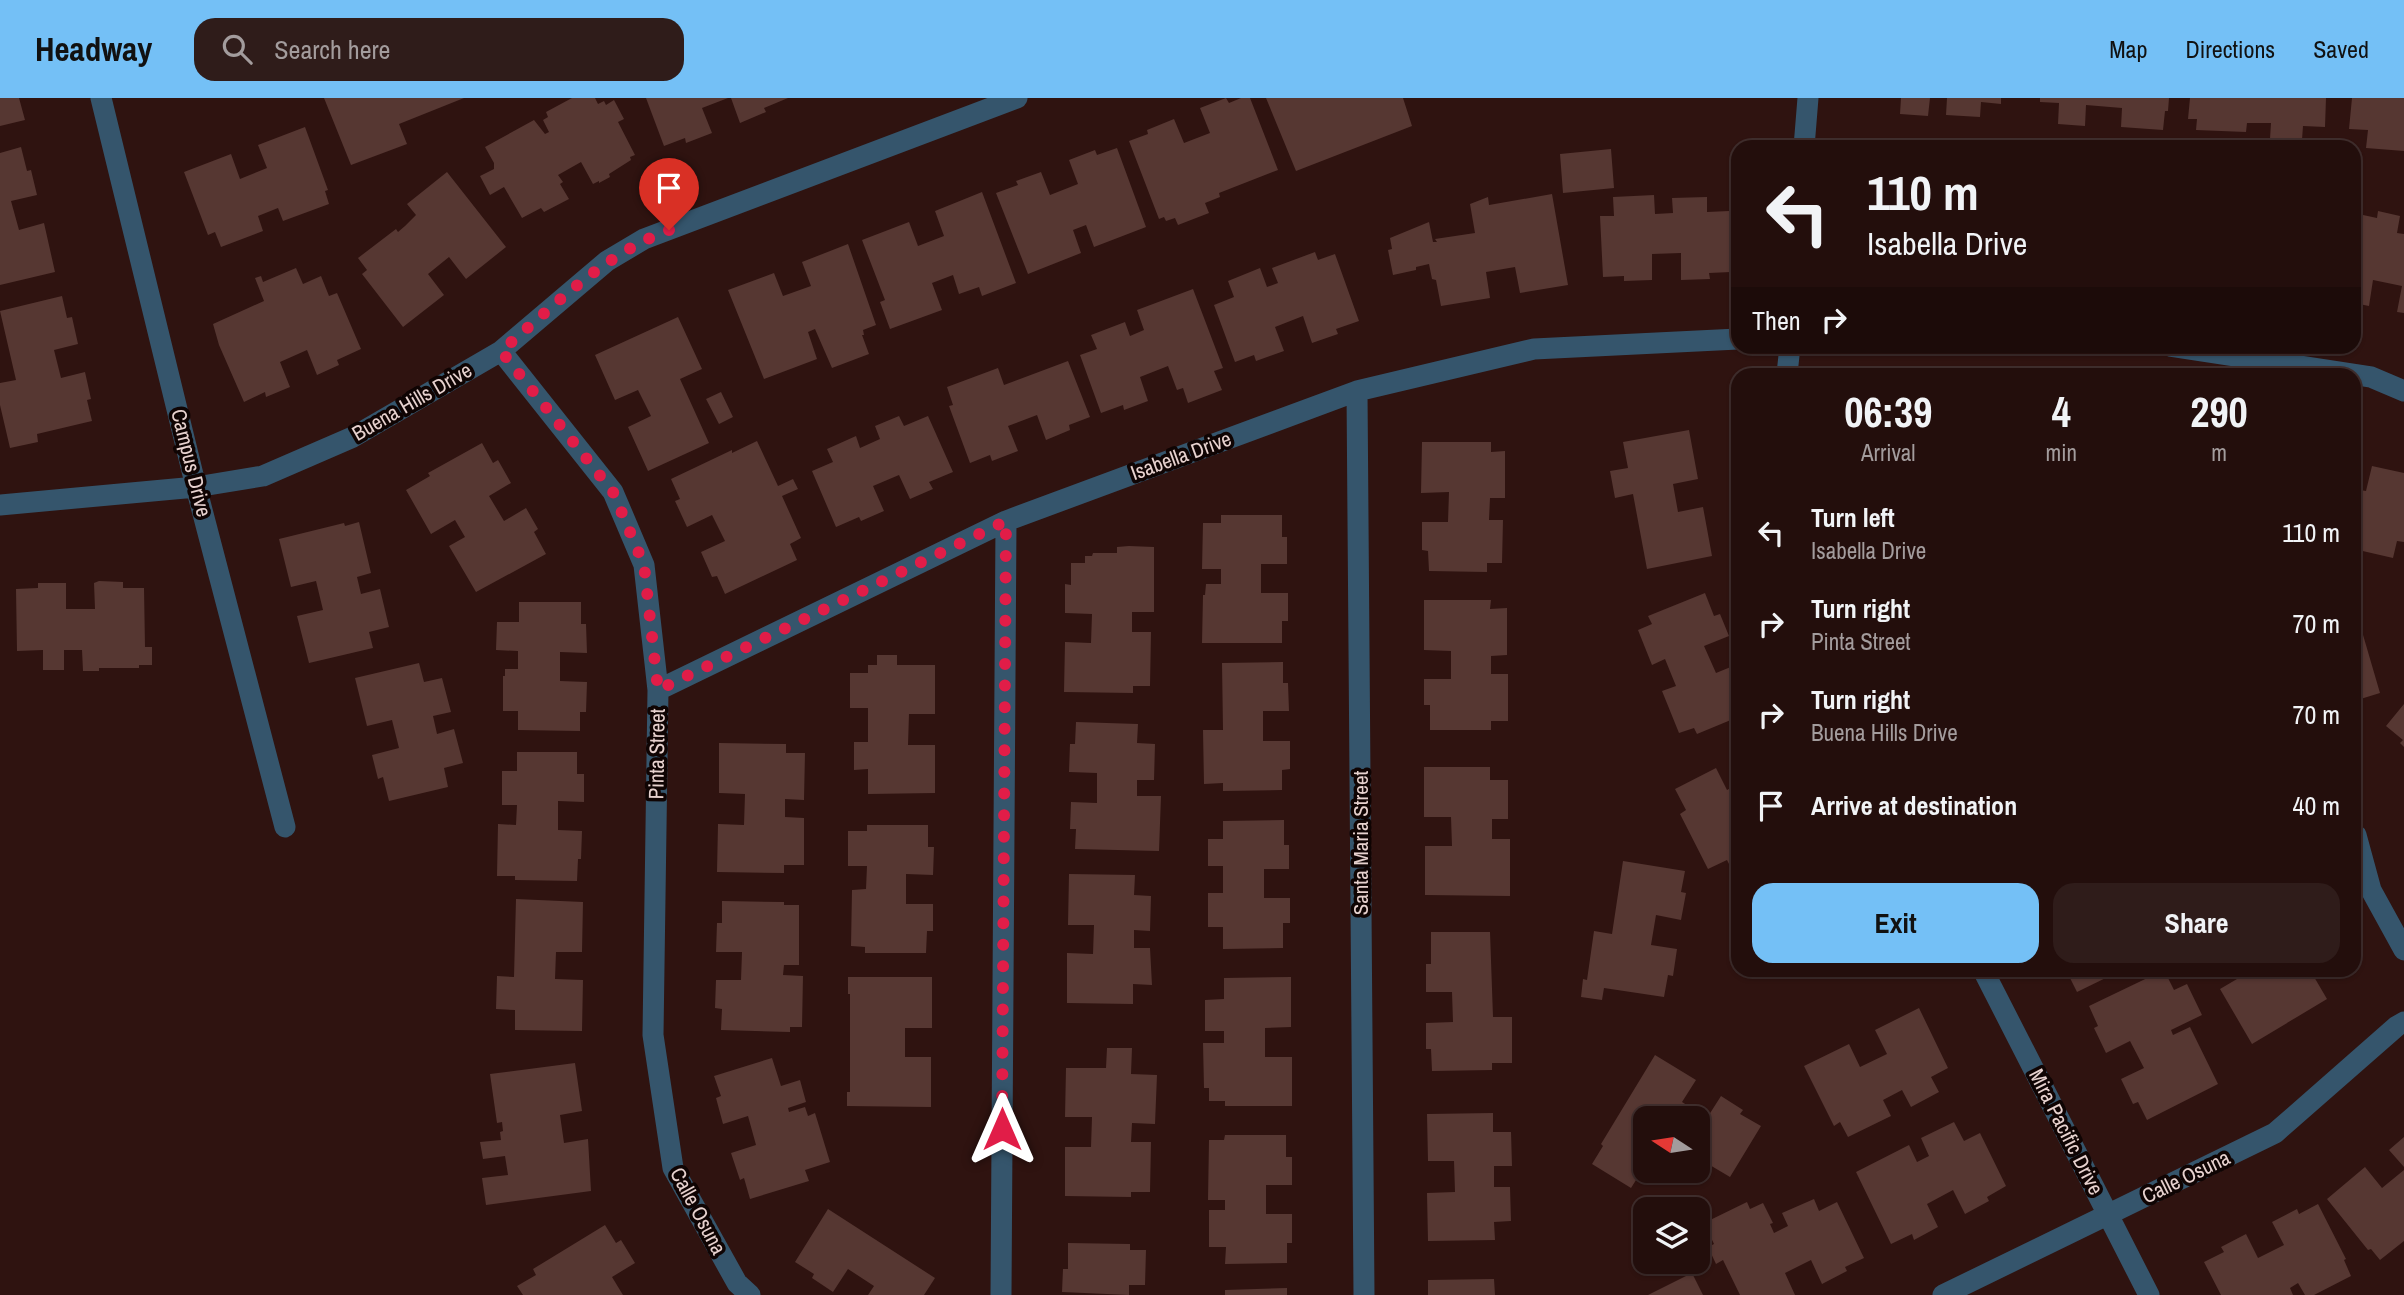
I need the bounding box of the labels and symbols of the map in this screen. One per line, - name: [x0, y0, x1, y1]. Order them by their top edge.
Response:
- pin: [639, 158, 699, 230]
- street label: Buena Hills Drive: [346, 356, 477, 448]
- street label: Campus Drive: [164, 406, 219, 520]
- street label: Isabella Drive: [1126, 424, 1235, 487]
- street label: Pinta Street: [641, 708, 672, 800]
- street label: Santa Maria Street: [1346, 771, 1375, 915]
- street label: Mira Pacific Drive: [2022, 1064, 2111, 1200]
- position arrow: [965, 1092, 1039, 1166]
- north arrow: [1633, 1106, 1710, 1183]
- street label: Calle Osuna: [2137, 1143, 2235, 1210]
- street label: Calle Osuna: [663, 1162, 734, 1260]

